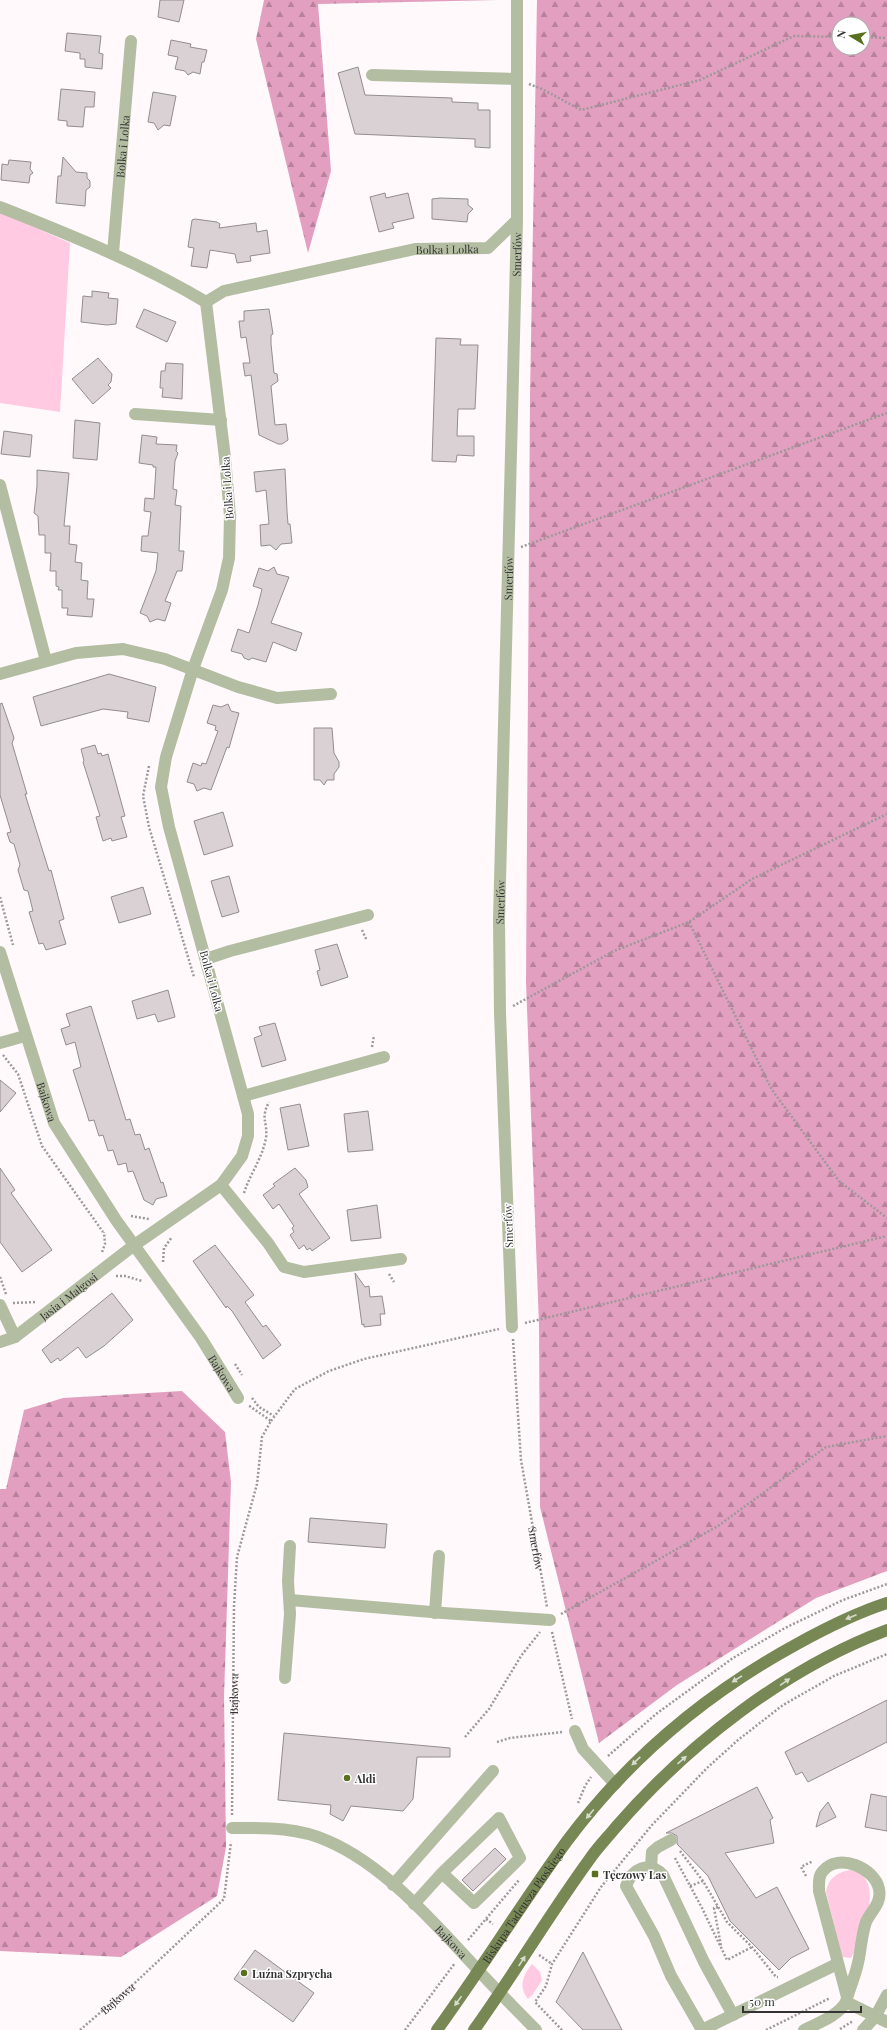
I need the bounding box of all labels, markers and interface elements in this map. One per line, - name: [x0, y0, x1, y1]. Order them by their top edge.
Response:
- north arrow: [831, 16, 871, 56]
- text: N: [833, 29, 849, 39]
- street label: Bolka i Lolka: [112, 114, 132, 178]
- street label: Smerfów: [508, 232, 524, 277]
- street label: Bolka i Lolka: [416, 241, 479, 256]
- street label: Bolka i Lolka: [217, 456, 237, 520]
- street label: Smerfów: [500, 556, 516, 601]
- street label: Smerfów: [491, 880, 508, 924]
- street label: Bolka i Lolka: [197, 949, 228, 1014]
- street label: Bajkowa: [34, 1080, 61, 1124]
- street label: Smerfów: [500, 1203, 516, 1248]
- street label: Jasia i Małgosi: [35, 1269, 100, 1324]
- street label: Bajkowa: [205, 1352, 240, 1395]
- street label: Smerfów: [525, 1525, 548, 1572]
- one-way arrow: [845, 1614, 856, 1620]
- street label: Bajkowa: [225, 1673, 241, 1715]
- one-way arrow: [731, 1676, 743, 1683]
- one-way arrow: [780, 1678, 791, 1686]
- one-way arrow: [676, 1755, 687, 1764]
- one-way arrow: [631, 1756, 641, 1766]
- place label: Aldi: [354, 1771, 376, 1786]
- marker: Aldi: [342, 1773, 352, 1783]
- one-way arrow: [585, 1809, 594, 1820]
- street label: Biskupa Tadeusza Płoskiego: [478, 1844, 568, 1966]
- place label: Tęczowy Las: [603, 1867, 666, 1882]
- marker: Tęczowy Las: [590, 1869, 600, 1879]
- street label: Bajkowa: [432, 1921, 471, 1962]
- one-way arrow: [518, 1955, 526, 1966]
- place label: Luźna Szprycha: [252, 1966, 333, 1981]
- marker: Luźna Szprycha: [239, 1968, 249, 1978]
- street label: Bajkowa: [97, 1979, 138, 2017]
- scale bar: [743, 1988, 861, 2014]
- text: 50 m: [749, 1993, 775, 2009]
- one-way arrow: [454, 1996, 462, 2006]

